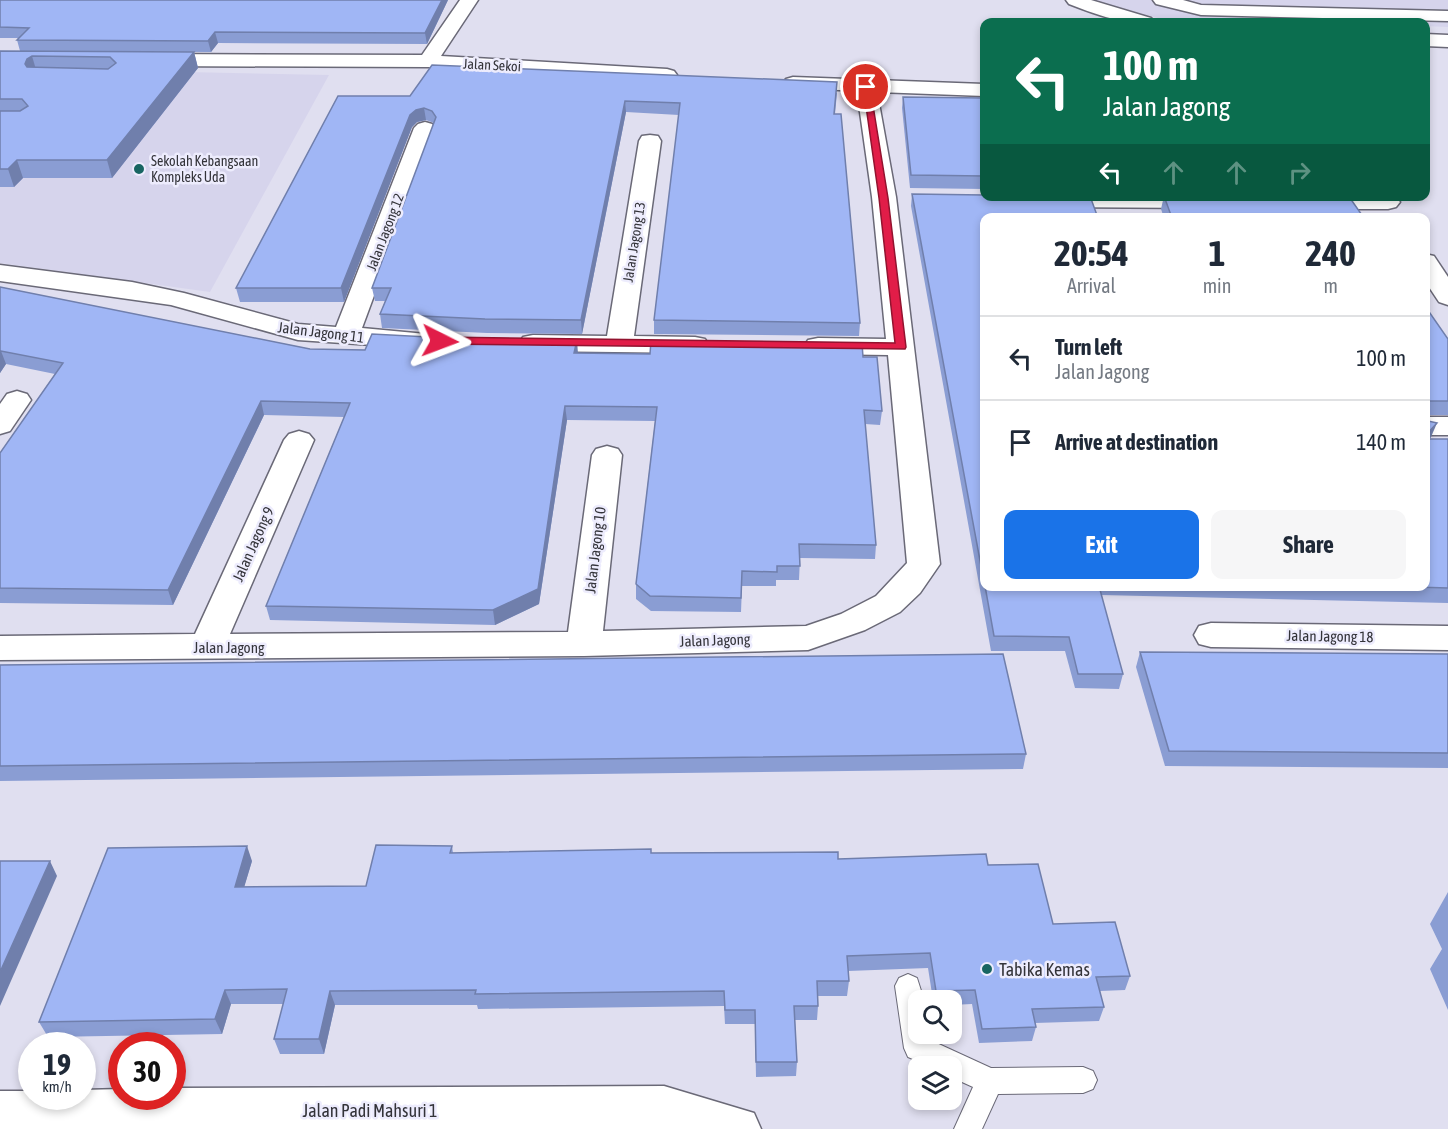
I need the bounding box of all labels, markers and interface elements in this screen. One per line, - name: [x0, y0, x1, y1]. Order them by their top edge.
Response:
- text: 100 m: [1103, 41, 1198, 89]
- icon: left: [1004, 42, 1082, 120]
- street label: Jalan Sekoi: [463, 55, 521, 75]
- pin: [840, 61, 891, 112]
- icon: arrive: [849, 70, 882, 103]
- text: Jalan Jagong: [1103, 91, 1230, 122]
- place label: Sekolah Kebangsaan Kompleks Uda: [151, 153, 258, 185]
- icon: left: [1094, 156, 1127, 189]
- icon: ahead: [1157, 156, 1190, 189]
- icon: ahead: [1220, 156, 1253, 189]
- icon: right: [1283, 156, 1316, 189]
- marker: Sekolah Kebangsaan Kompleks Uda: [132, 162, 146, 176]
- street label: Jalan Jagong 12: [363, 191, 407, 273]
- street label: Jalan Jagong 13: [620, 201, 648, 283]
- text: 20:54: [1054, 232, 1129, 274]
- text: 1: [1209, 232, 1225, 274]
- text: 240: [1305, 232, 1356, 274]
- text: Arrival: [1067, 274, 1116, 297]
- text: min: [1203, 274, 1231, 297]
- text: m: [1323, 274, 1338, 297]
- position arrow: [408, 309, 472, 373]
- street label: Jalan Jagong 11: [277, 318, 365, 346]
- text: Turn left: [1055, 334, 1122, 360]
- icon: left: [1004, 342, 1037, 375]
- text: 100 m: [1356, 345, 1406, 371]
- text: Jalan Jagong: [1055, 360, 1149, 383]
- icon: arrive: [1004, 426, 1037, 459]
- text: Arrive at destination: [1055, 429, 1218, 455]
- text: 140 m: [1356, 429, 1406, 455]
- street label: Jalan Jagong 9: [229, 504, 277, 584]
- street label: Jalan Jagong 10: [581, 506, 609, 594]
- button: Exit: [1004, 510, 1199, 579]
- button: Share: [1211, 510, 1406, 579]
- street label: Jalan Jagong 18: [1286, 627, 1374, 645]
- street label: Jalan Jagong: [679, 630, 751, 650]
- street label: Jalan Jagong: [194, 639, 265, 656]
- place label: Tabika Kemas: [999, 959, 1090, 980]
- marker: Tabika Kemas: [980, 962, 994, 976]
- map controls: [908, 990, 962, 1110]
- button: search: [908, 990, 962, 1044]
- speed limit sign: 30: [108, 1032, 186, 1110]
- text: 19: [43, 1047, 71, 1081]
- button: layers: [908, 1056, 962, 1110]
- text: km/h: [42, 1078, 72, 1095]
- street label: Jalan Padi Mahsuri 1: [302, 1100, 438, 1121]

